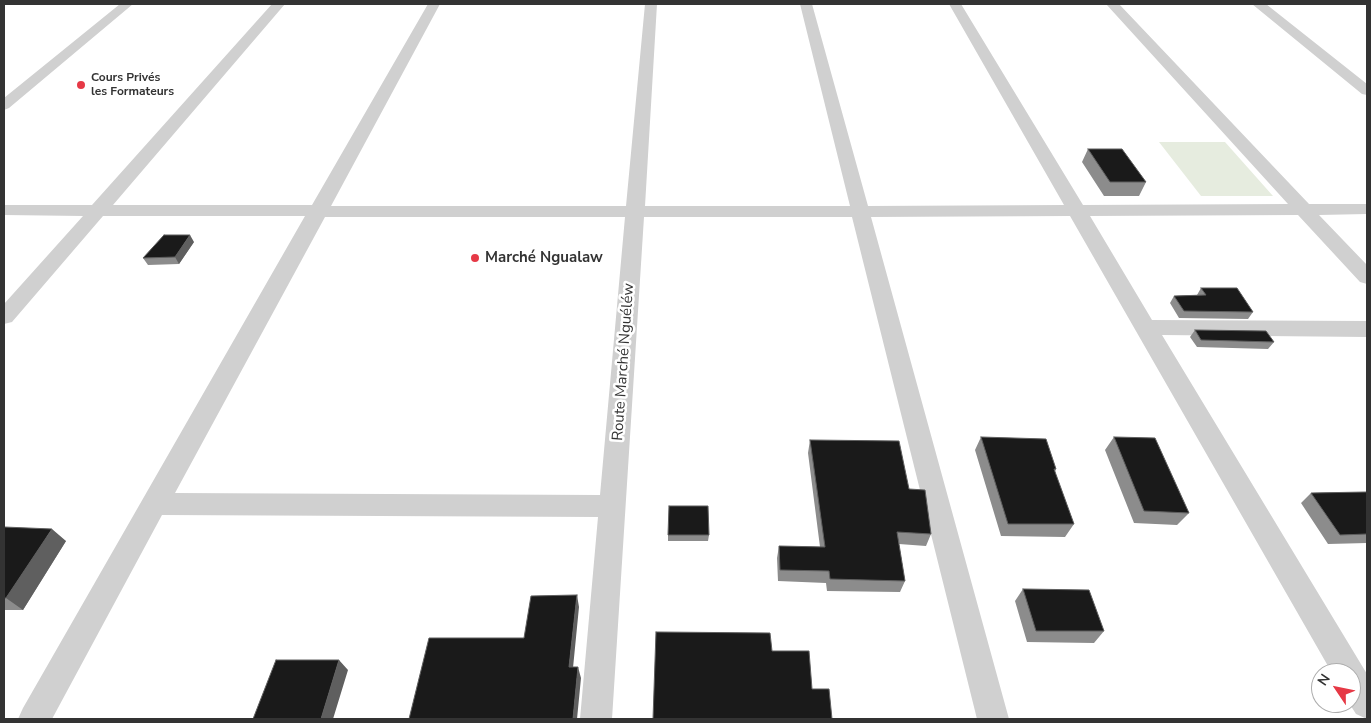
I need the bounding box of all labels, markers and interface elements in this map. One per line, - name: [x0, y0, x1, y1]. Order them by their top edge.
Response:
- place label: Cours Privés les Formateurs: [91, 71, 174, 99]
- marker: Cours Privés les Formateurs: [75, 79, 87, 91]
- place label: Marché Ngualaw: [485, 249, 603, 267]
- marker: Marché Ngualaw: [469, 252, 481, 264]
- street label: Route Marché Nguéléw: [610, 283, 638, 441]
- north arrow: [1311, 663, 1361, 713]
- text: N: [1313, 670, 1335, 690]

